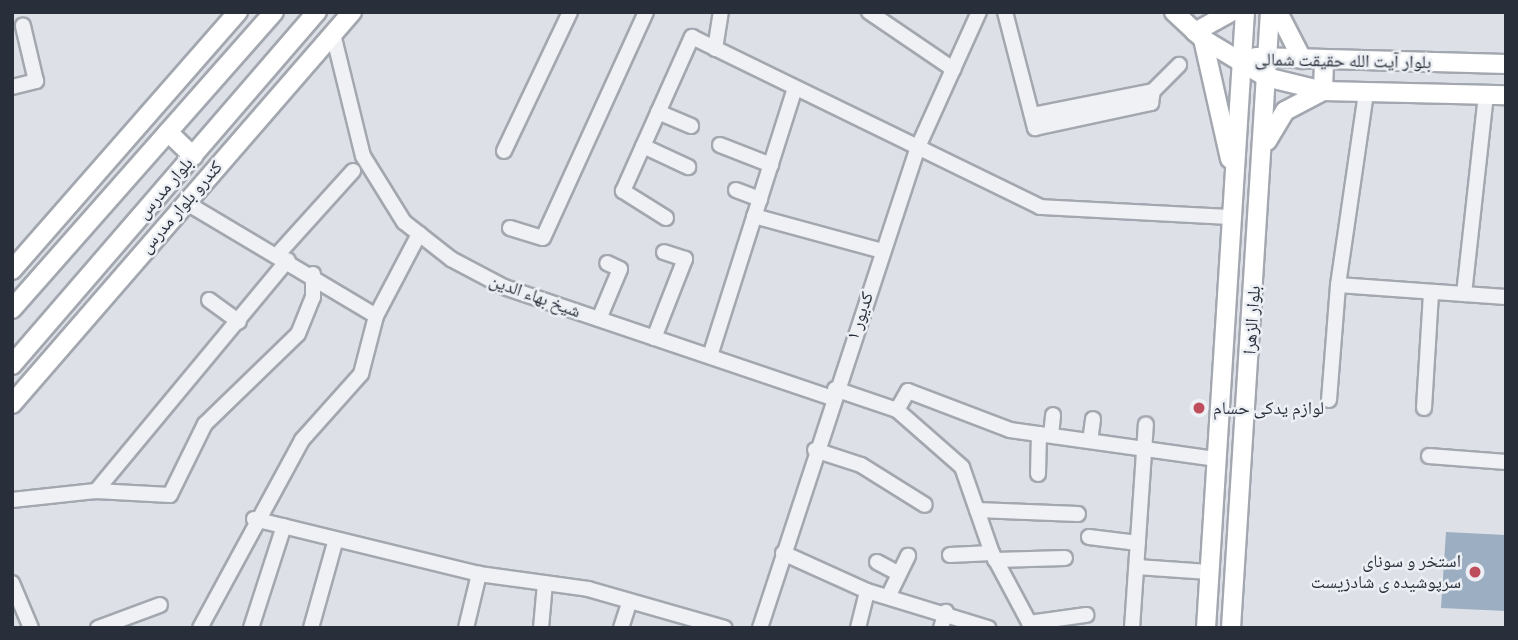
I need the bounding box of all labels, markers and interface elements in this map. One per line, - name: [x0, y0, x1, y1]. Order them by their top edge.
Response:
- street label: بلوار آیت الله حقیقت شمالی: [1254, 49, 1432, 73]
- street label: بلوار مدرس: [132, 153, 198, 223]
- street label: کندرو بلوار مدرس: [135, 156, 227, 258]
- street label: شیخ بهاء الدین: [486, 270, 584, 322]
- street label: بلوار الزهرا: [1239, 285, 1265, 355]
- street label: کدیور ۱: [842, 289, 878, 343]
- place label: لوازم یدکی حسام: [1213, 397, 1324, 419]
- marker: لوازم یدکی حسام: [1191, 400, 1207, 416]
- place label: استخر و سونای سرپوشیده ی شادزیست: [1311, 551, 1461, 594]
- marker: استخر و سونای سرپوشیده ی شادزیست: [1467, 564, 1483, 580]

